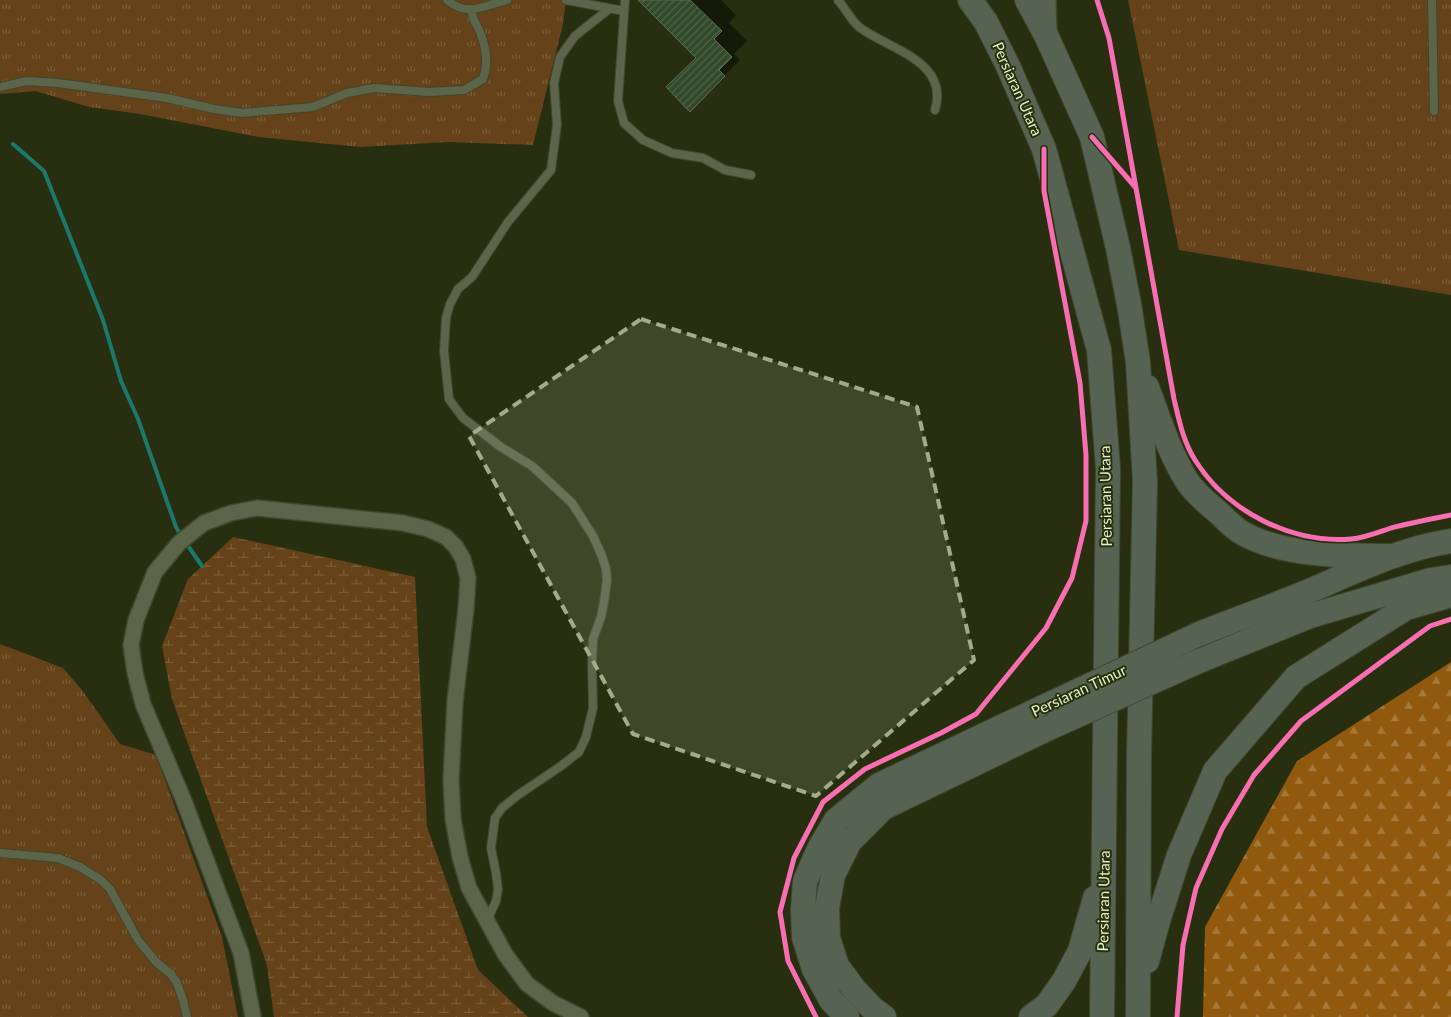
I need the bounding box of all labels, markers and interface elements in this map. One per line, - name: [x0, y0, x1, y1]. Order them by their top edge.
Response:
- street label: Persiaran Utara: [989, 39, 1047, 138]
- street label: Persiaran Utara: [1095, 445, 1115, 547]
- street label: Persiaran Timur: [1028, 660, 1129, 720]
- street label: Persiaran Utara: [1093, 850, 1113, 952]

